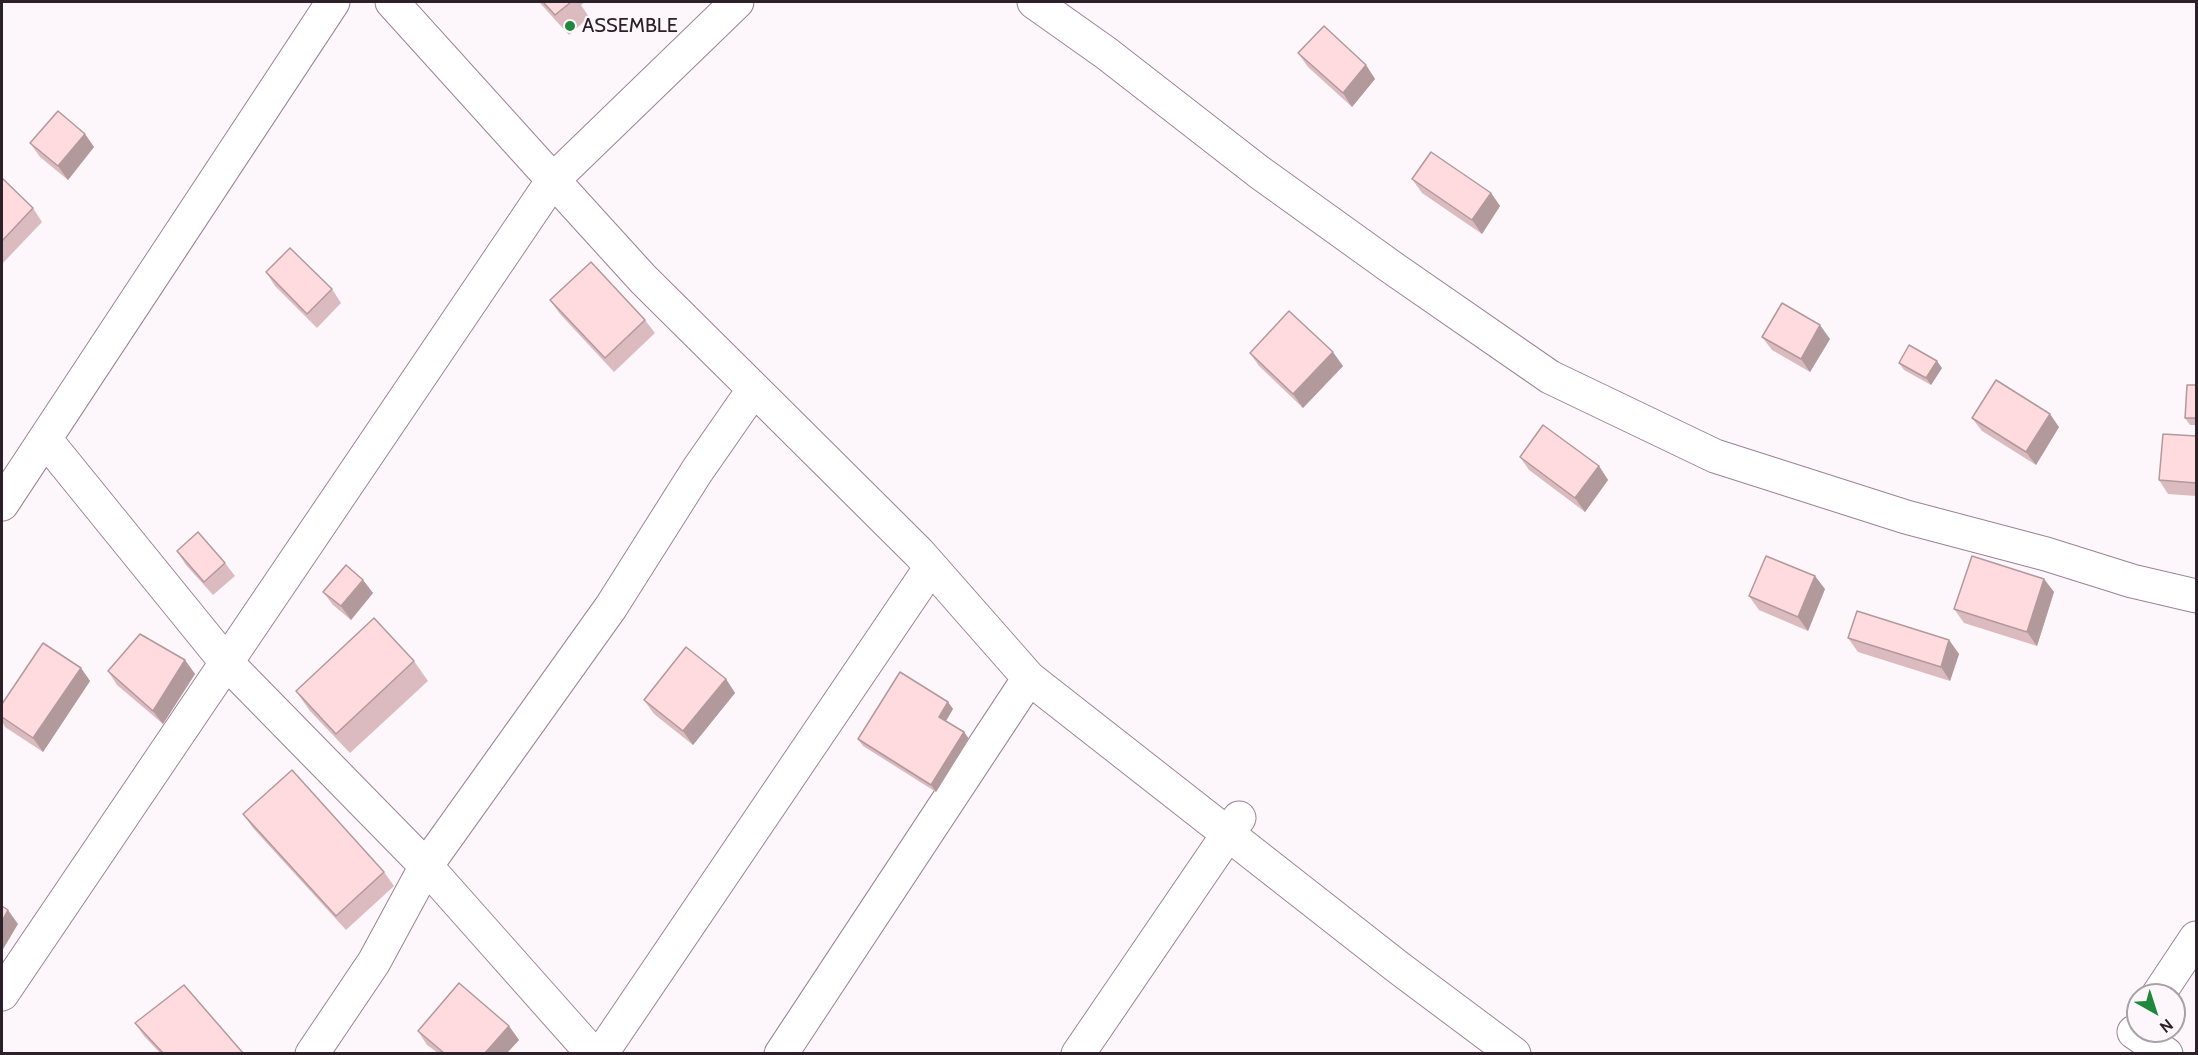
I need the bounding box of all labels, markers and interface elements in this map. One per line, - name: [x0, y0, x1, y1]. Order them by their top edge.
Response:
- place label: ASSEMBLE: [582, 14, 678, 38]
- marker: ASSEMBLE: [563, 19, 577, 33]
- north arrow: [2126, 983, 2186, 1043]
- text: N: [2156, 1015, 2177, 1037]

